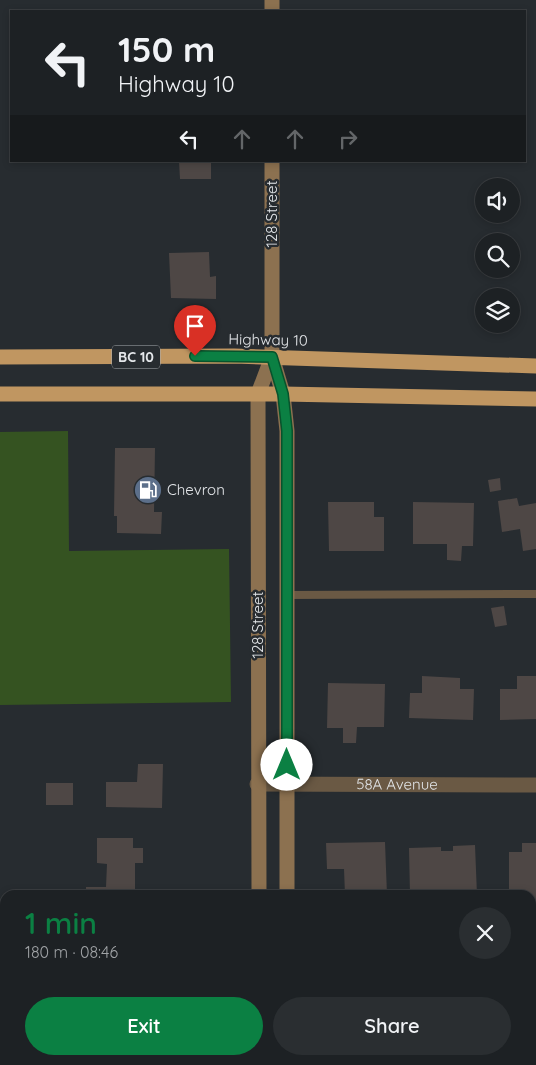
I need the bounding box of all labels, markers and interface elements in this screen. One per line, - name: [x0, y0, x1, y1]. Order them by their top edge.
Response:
- text: 150 m: [118, 27, 215, 71]
- icon: left: [35, 30, 100, 95]
- text: Highway 10: [118, 70, 234, 98]
- icon: left: [175, 125, 203, 153]
- icon: ahead: [228, 125, 256, 153]
- icon: ahead: [281, 125, 309, 153]
- icon: right: [334, 125, 362, 153]
- map controls: [475, 178, 520, 333]
- button: sound: [475, 178, 520, 223]
- street label: 128 Street: [262, 180, 281, 248]
- button: search: [475, 233, 520, 278]
- button: layers: [475, 288, 520, 333]
- pin: [174, 305, 216, 356]
- icon: arrive: [181, 312, 209, 340]
- street label: Highway 10: [228, 329, 308, 350]
- road number: BC 10: [112, 346, 160, 368]
- fuel station icon: Chevron: [133, 475, 163, 505]
- place label: Chevron: [167, 480, 225, 499]
- street label: 128 Street: [248, 591, 267, 659]
- position arrow: [260, 738, 312, 790]
- street label: 58A Avenue: [356, 774, 438, 794]
- text: 1 min: [25, 904, 97, 942]
- button: close: [459, 907, 511, 959]
- text: 180 m · 08:46: [25, 942, 118, 962]
- button: Exit: [25, 997, 263, 1055]
- button: Share: [273, 997, 511, 1055]

